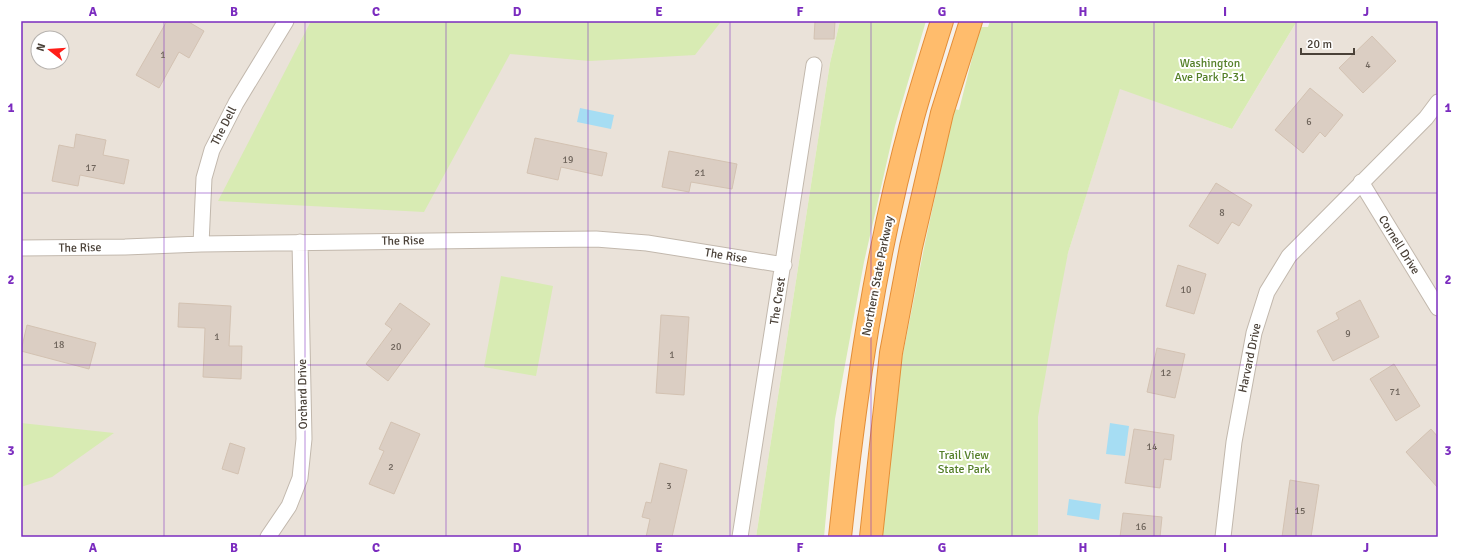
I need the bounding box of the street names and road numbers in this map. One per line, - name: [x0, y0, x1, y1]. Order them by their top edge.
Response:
- street label: The Dell: [208, 104, 240, 148]
- street label: Cornell Drive: [1375, 213, 1423, 277]
- street label: Northern State Parkway: [859, 214, 897, 337]
- street label: The Rise: [381, 233, 425, 249]
- street label: The Rise: [58, 240, 102, 256]
- street label: The Rise: [704, 245, 748, 267]
- street label: The Crest: [767, 276, 789, 326]
- street label: Harvard Drive: [1235, 322, 1265, 394]
- street label: Orchard Drive: [295, 359, 311, 429]

